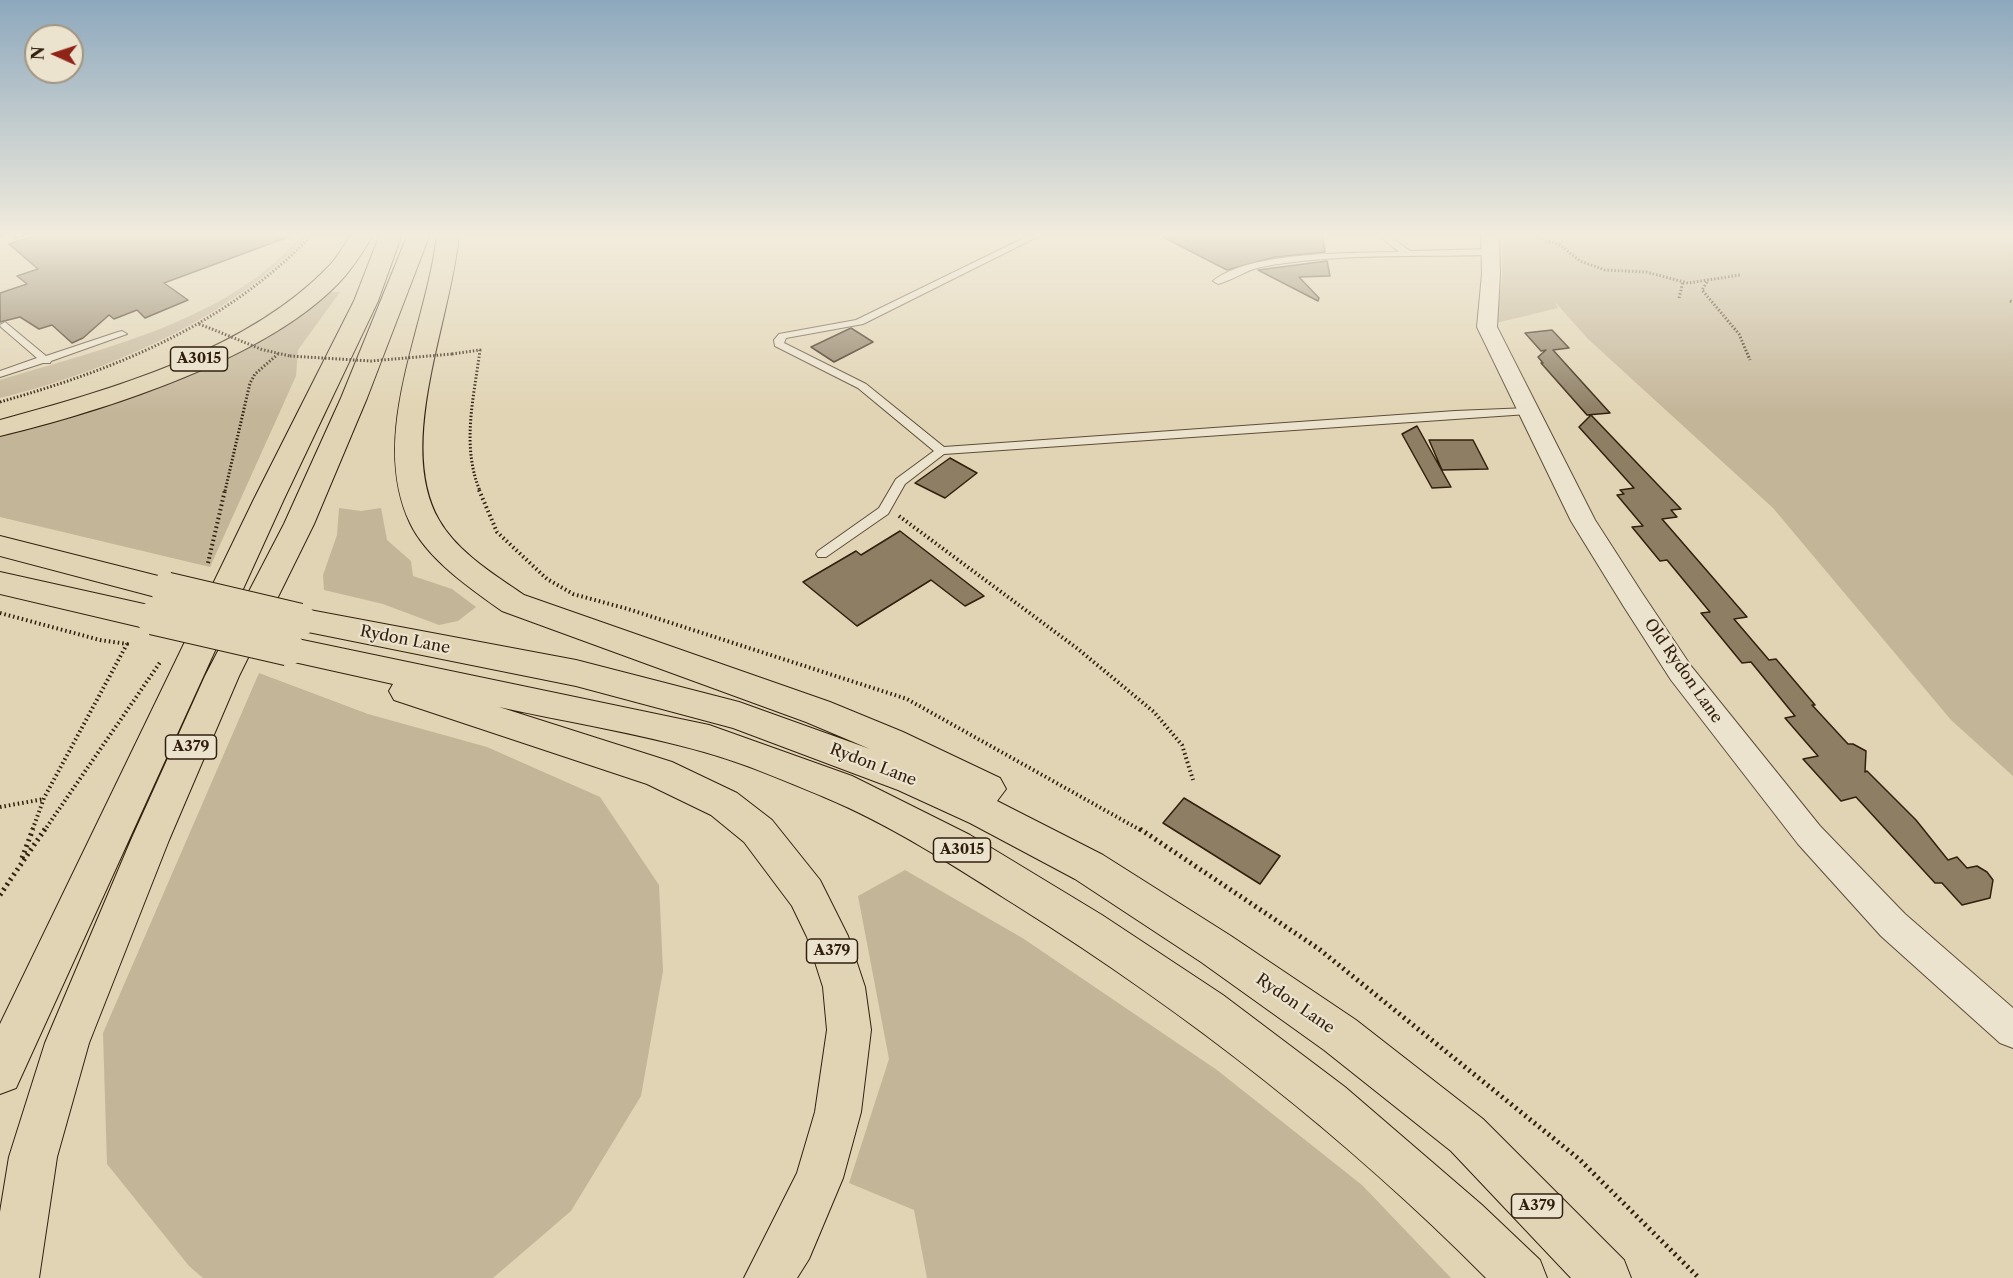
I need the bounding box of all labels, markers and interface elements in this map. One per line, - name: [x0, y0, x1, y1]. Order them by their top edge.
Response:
- north arrow: [24, 24, 84, 84]
- text: N: [28, 46, 48, 61]
- road number: A3015: [170, 347, 228, 371]
- street label: Old Rydon Lane: [1640, 615, 1726, 727]
- street label: Rydon Lane: [358, 622, 452, 658]
- road number: A379: [166, 735, 216, 759]
- street label: Rydon Lane: [827, 740, 919, 790]
- road number: A3015: [934, 838, 990, 862]
- road number: A379: [806, 939, 858, 963]
- street label: Rydon Lane: [1252, 970, 1338, 1038]
- road number: A379: [1512, 1194, 1562, 1218]

